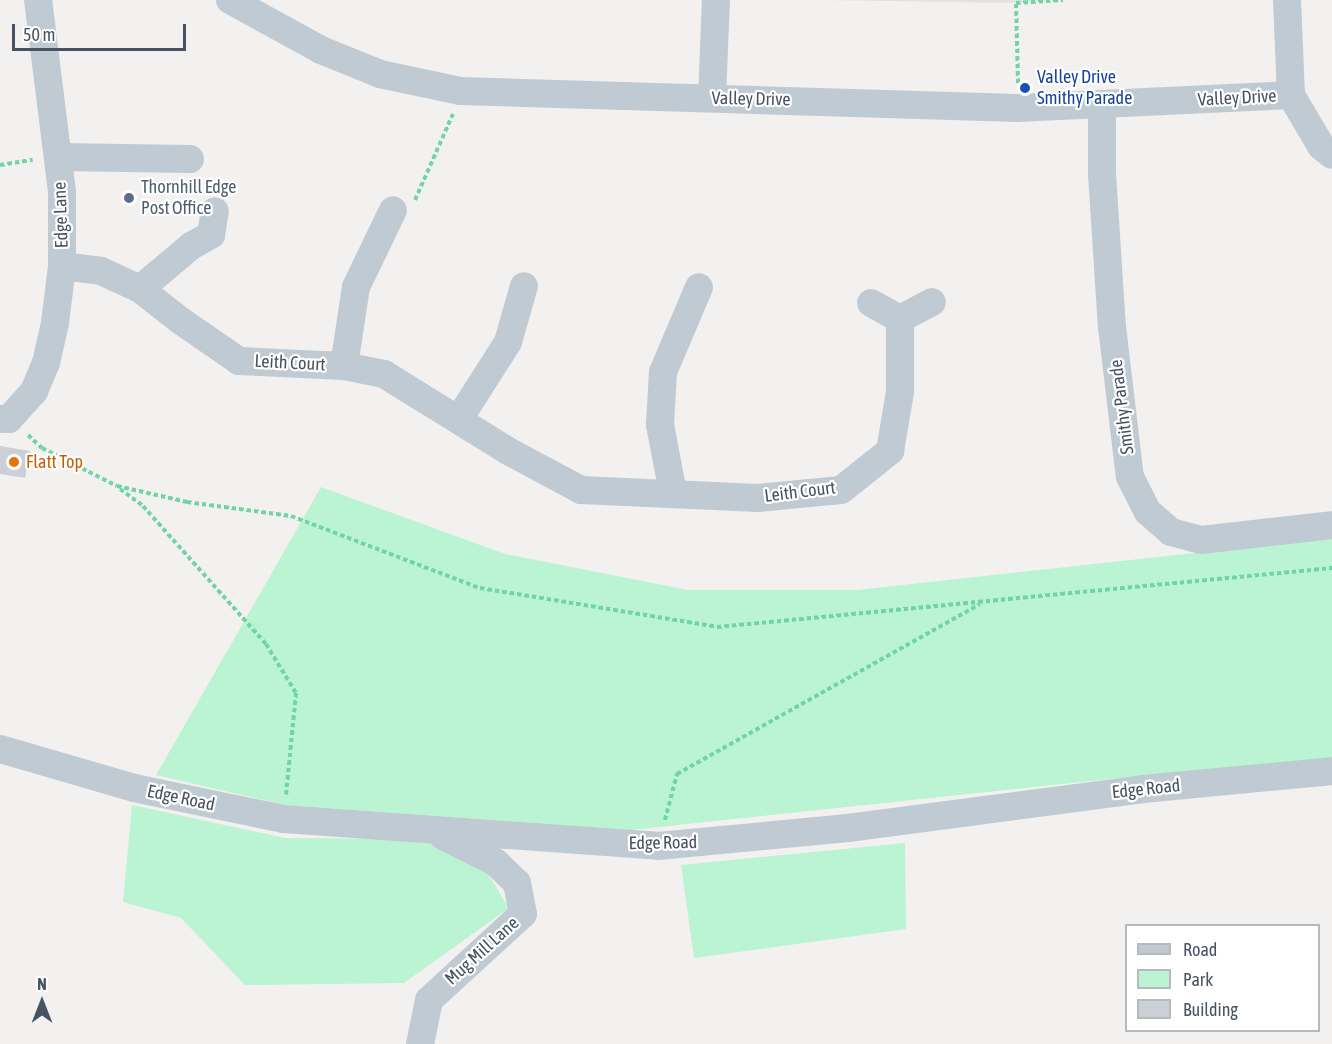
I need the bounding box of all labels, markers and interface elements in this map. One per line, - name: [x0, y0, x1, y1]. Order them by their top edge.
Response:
- scale bar: [15, 12, 189, 50]
- text: 50 m: [23, 24, 55, 45]
- place label: Valley Drive Smithy Parade: [1037, 67, 1132, 110]
- marker: Valley Drive Smithy Parade: [1018, 81, 1032, 95]
- street label: Valley Drive: [1197, 85, 1277, 111]
- street label: Valley Drive: [711, 88, 791, 110]
- place label: Thornhill Edge Post Office: [141, 177, 236, 219]
- street label: Edge Lane: [49, 181, 73, 249]
- marker: Thornhill Edge Post Office: [122, 191, 136, 205]
- street label: Leith Court: [254, 350, 326, 376]
- street label: Smithy Parade: [1105, 358, 1139, 456]
- place label: Flatt Top: [26, 451, 83, 473]
- marker: Flatt Top: [7, 455, 21, 469]
- street label: Leith Court: [763, 477, 837, 507]
- street label: Edge Road: [1111, 775, 1181, 803]
- street label: Edge Road: [145, 780, 217, 816]
- street label: Edge Road: [629, 832, 697, 854]
- street label: Mug Mill Lane: [441, 912, 523, 990]
- legend: [1125, 924, 1320, 1032]
- text: Road: [1183, 939, 1217, 960]
- text: Park: [1183, 969, 1213, 990]
- north arrow: [12, 972, 72, 1032]
- text: N: [37, 975, 47, 993]
- text: Building: [1183, 999, 1238, 1020]

